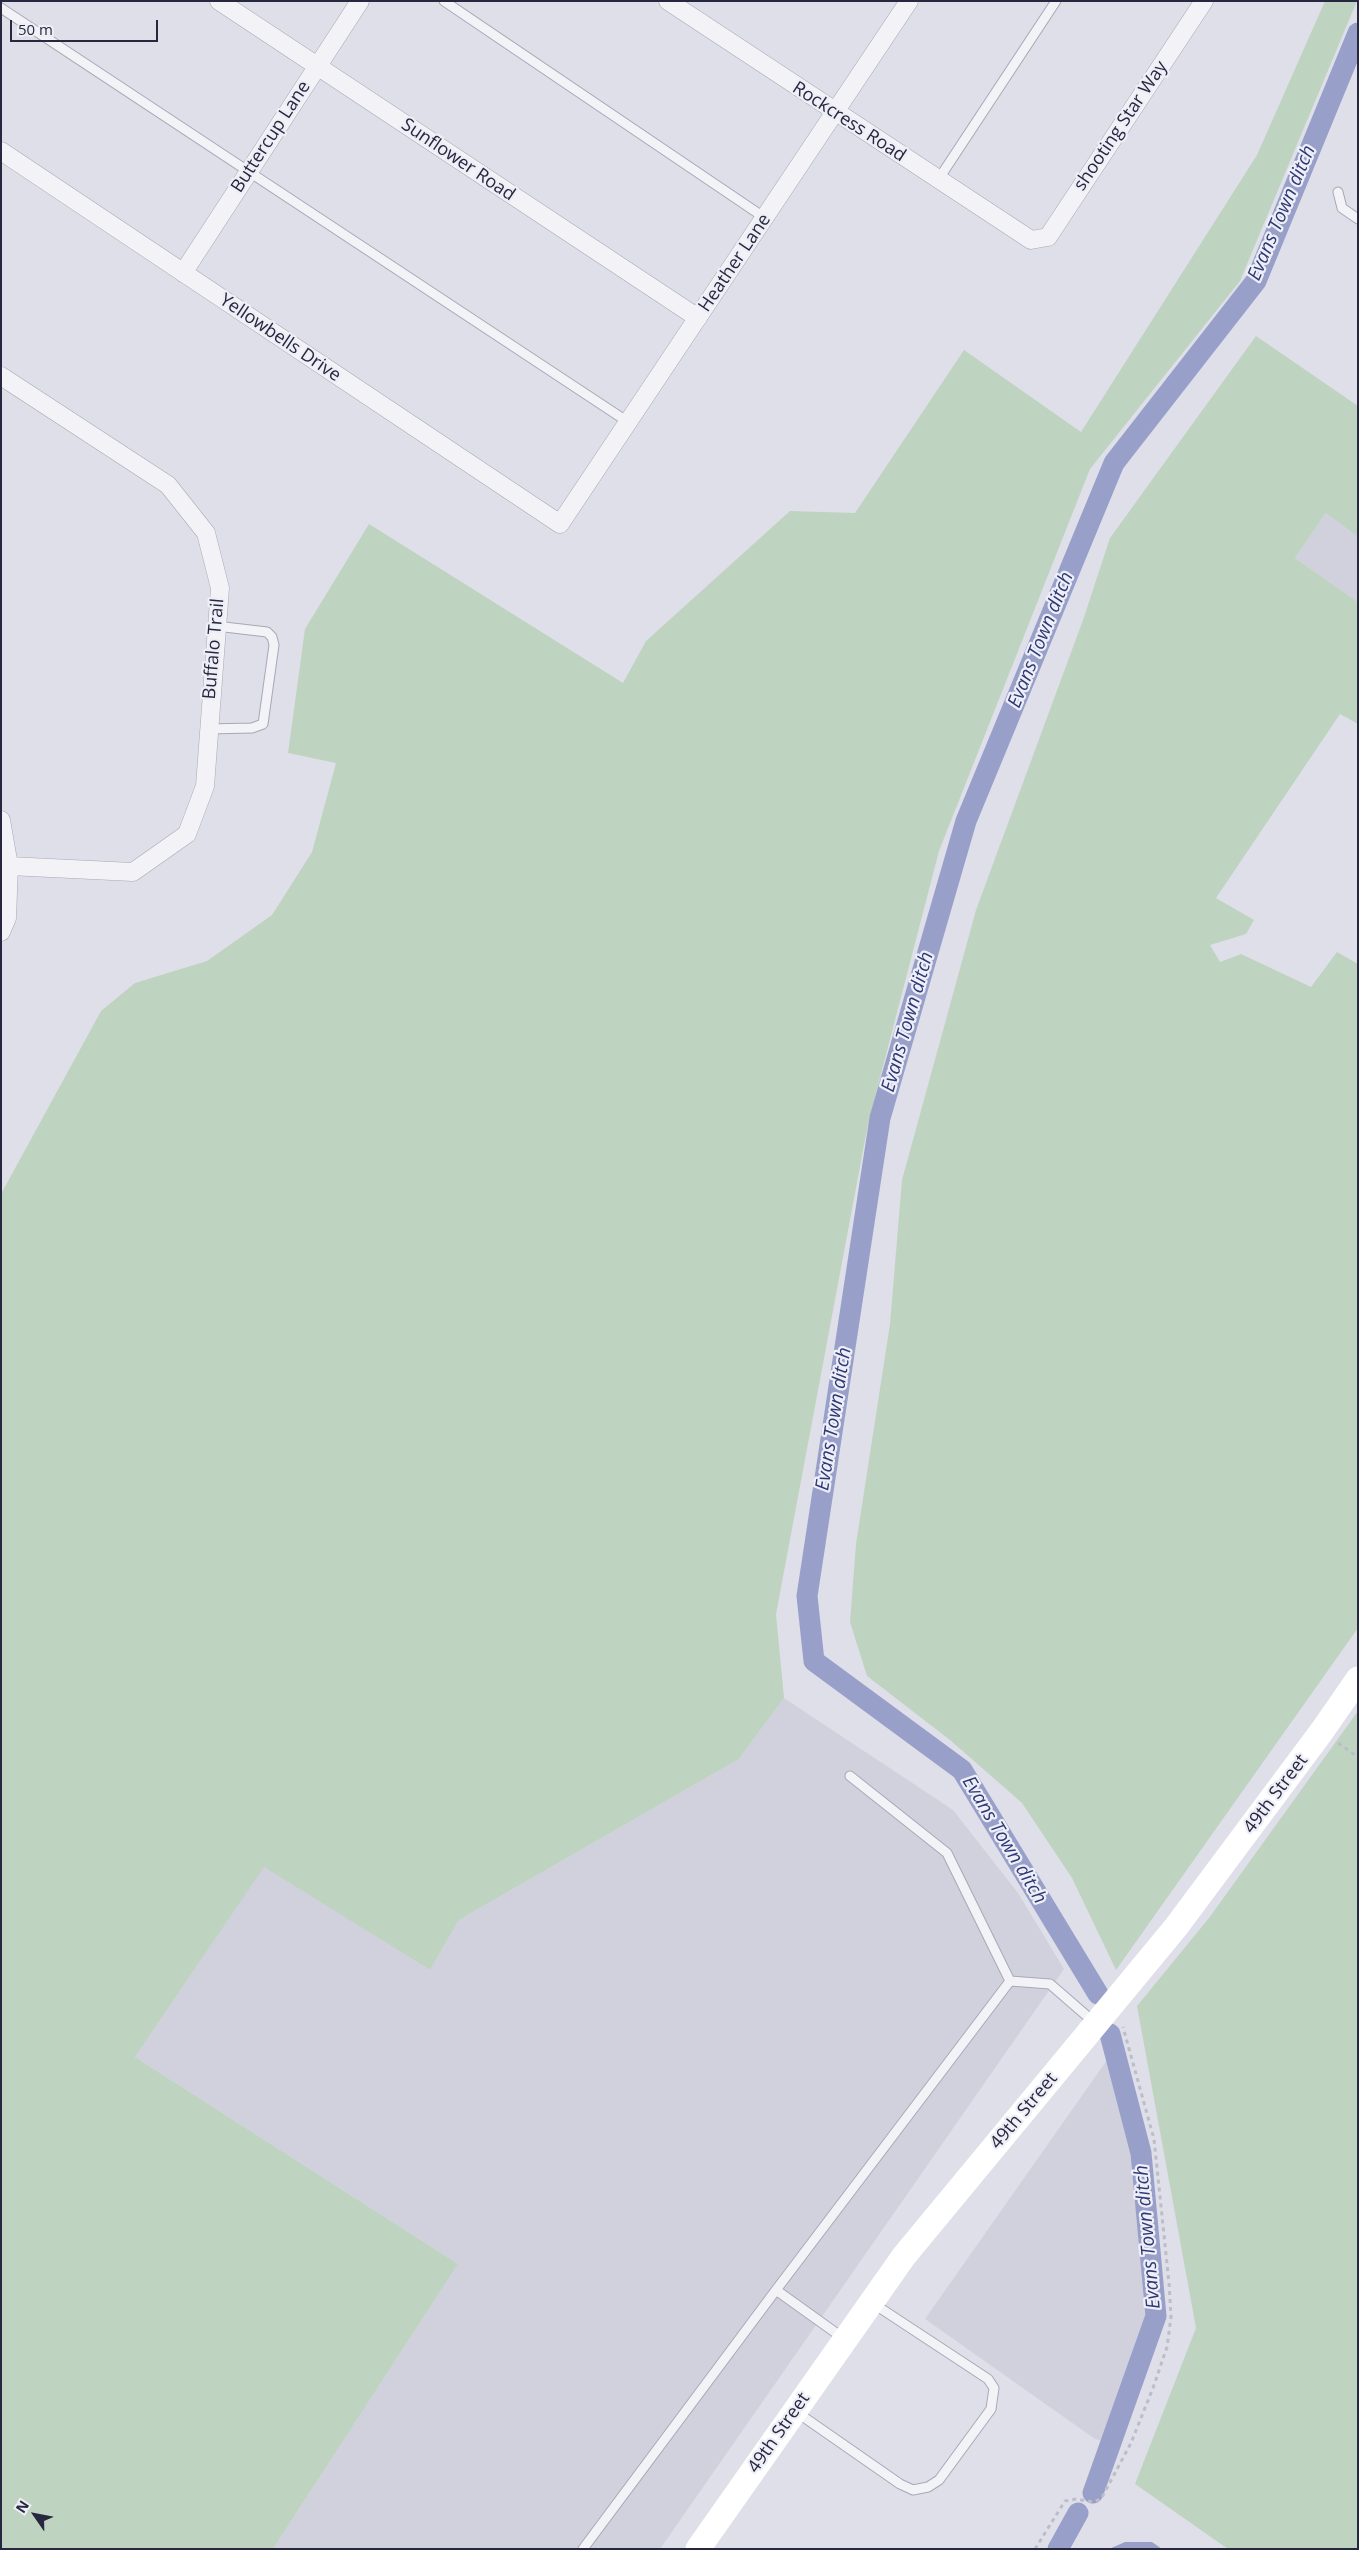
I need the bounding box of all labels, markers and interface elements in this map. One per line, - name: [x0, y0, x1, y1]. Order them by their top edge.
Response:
- scale bar: [12, 10, 160, 42]
- text: 50 m: [18, 19, 53, 39]
- street label: shooting Star Way: [1070, 57, 1172, 195]
- street label: Buttercup Lane: [227, 77, 315, 197]
- street label: Rockcress Road: [788, 77, 910, 167]
- street label: Sunflower Road: [397, 114, 519, 206]
- water label: Evans Town ditch: [1243, 142, 1321, 284]
- street label: Heather Lane: [694, 210, 776, 316]
- street label: Yellowbells Drive: [215, 289, 345, 387]
- water label: Evans Town ditch: [1003, 569, 1079, 711]
- street label: Buffalo Trail: [199, 598, 229, 700]
- water label: Evans Town ditch: [877, 949, 939, 1095]
- water label: Evans Town ditch: [811, 1346, 857, 1492]
- street label: 49th Street: [1239, 1750, 1313, 1838]
- water label: Evans Town ditch: [957, 1772, 1051, 1908]
- street label: 49th Street: [986, 2068, 1062, 2154]
- water label: Evans Town ditch: [1130, 2164, 1166, 2310]
- street label: 49th Street: [743, 2389, 815, 2477]
- north arrow: [10, 2490, 60, 2540]
- text: N: [11, 2497, 33, 2517]

